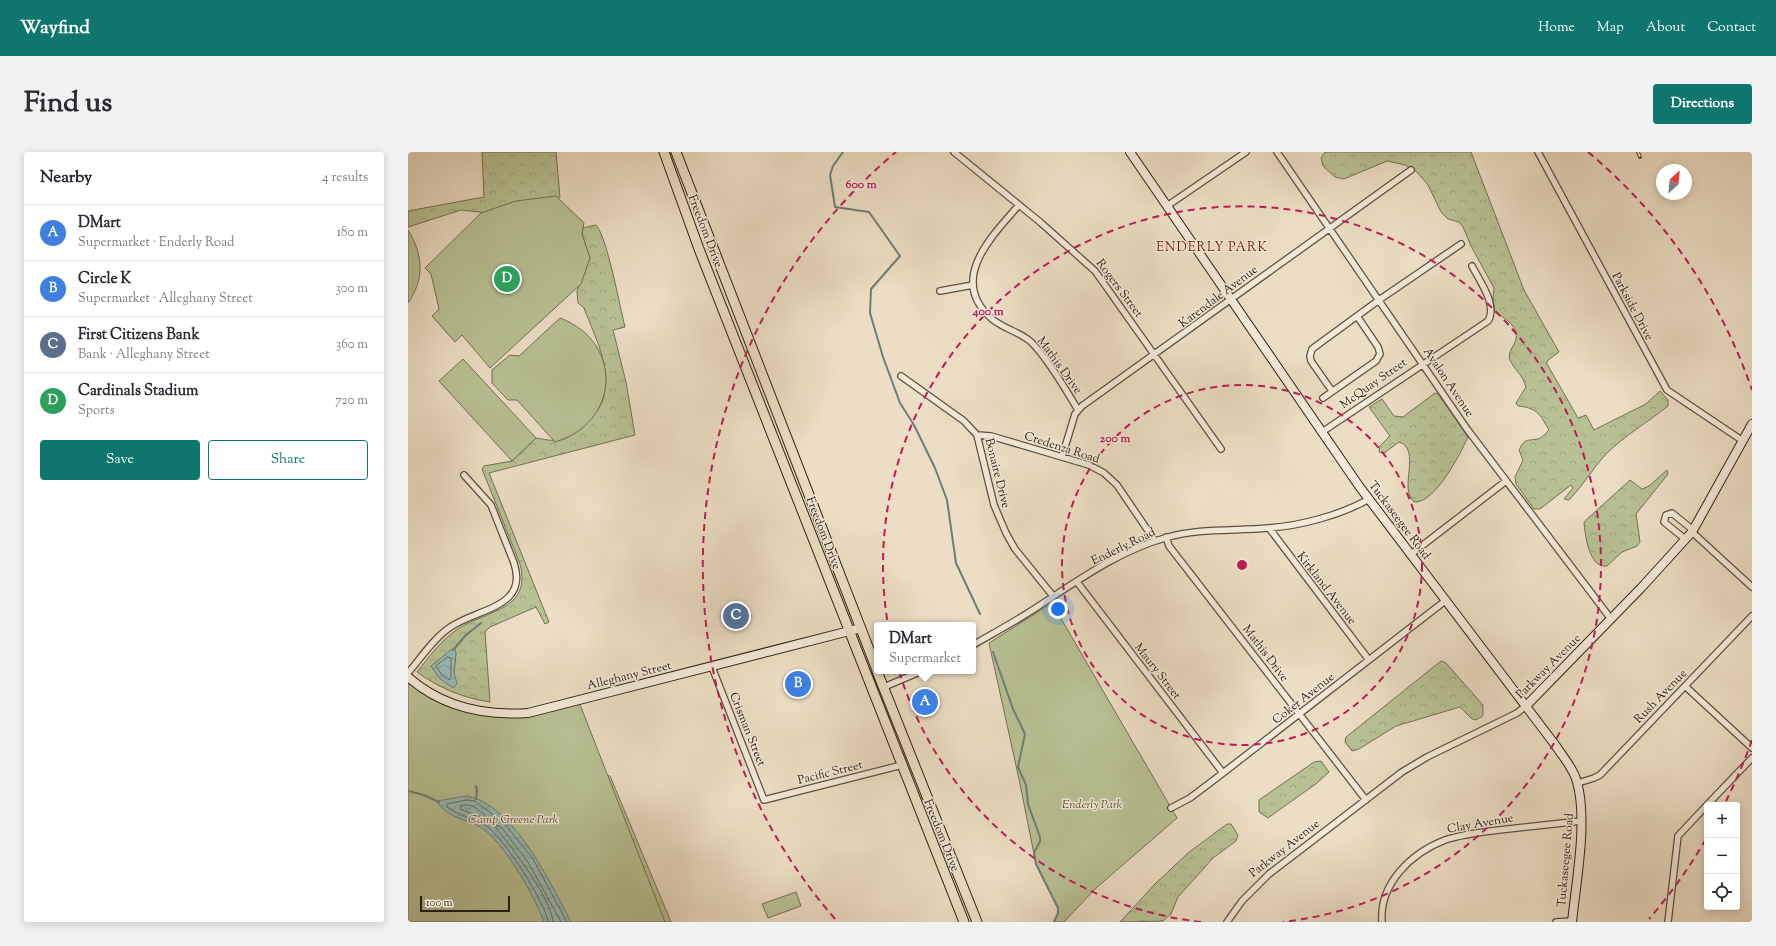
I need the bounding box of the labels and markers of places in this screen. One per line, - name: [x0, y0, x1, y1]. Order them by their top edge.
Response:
- pin: D: [494, 264, 520, 294]
- centre of rings: [1235, 558, 1249, 572]
- pin: C: [723, 601, 749, 631]
- pin: B: [785, 669, 811, 699]
- pin: A: [912, 687, 938, 717]

